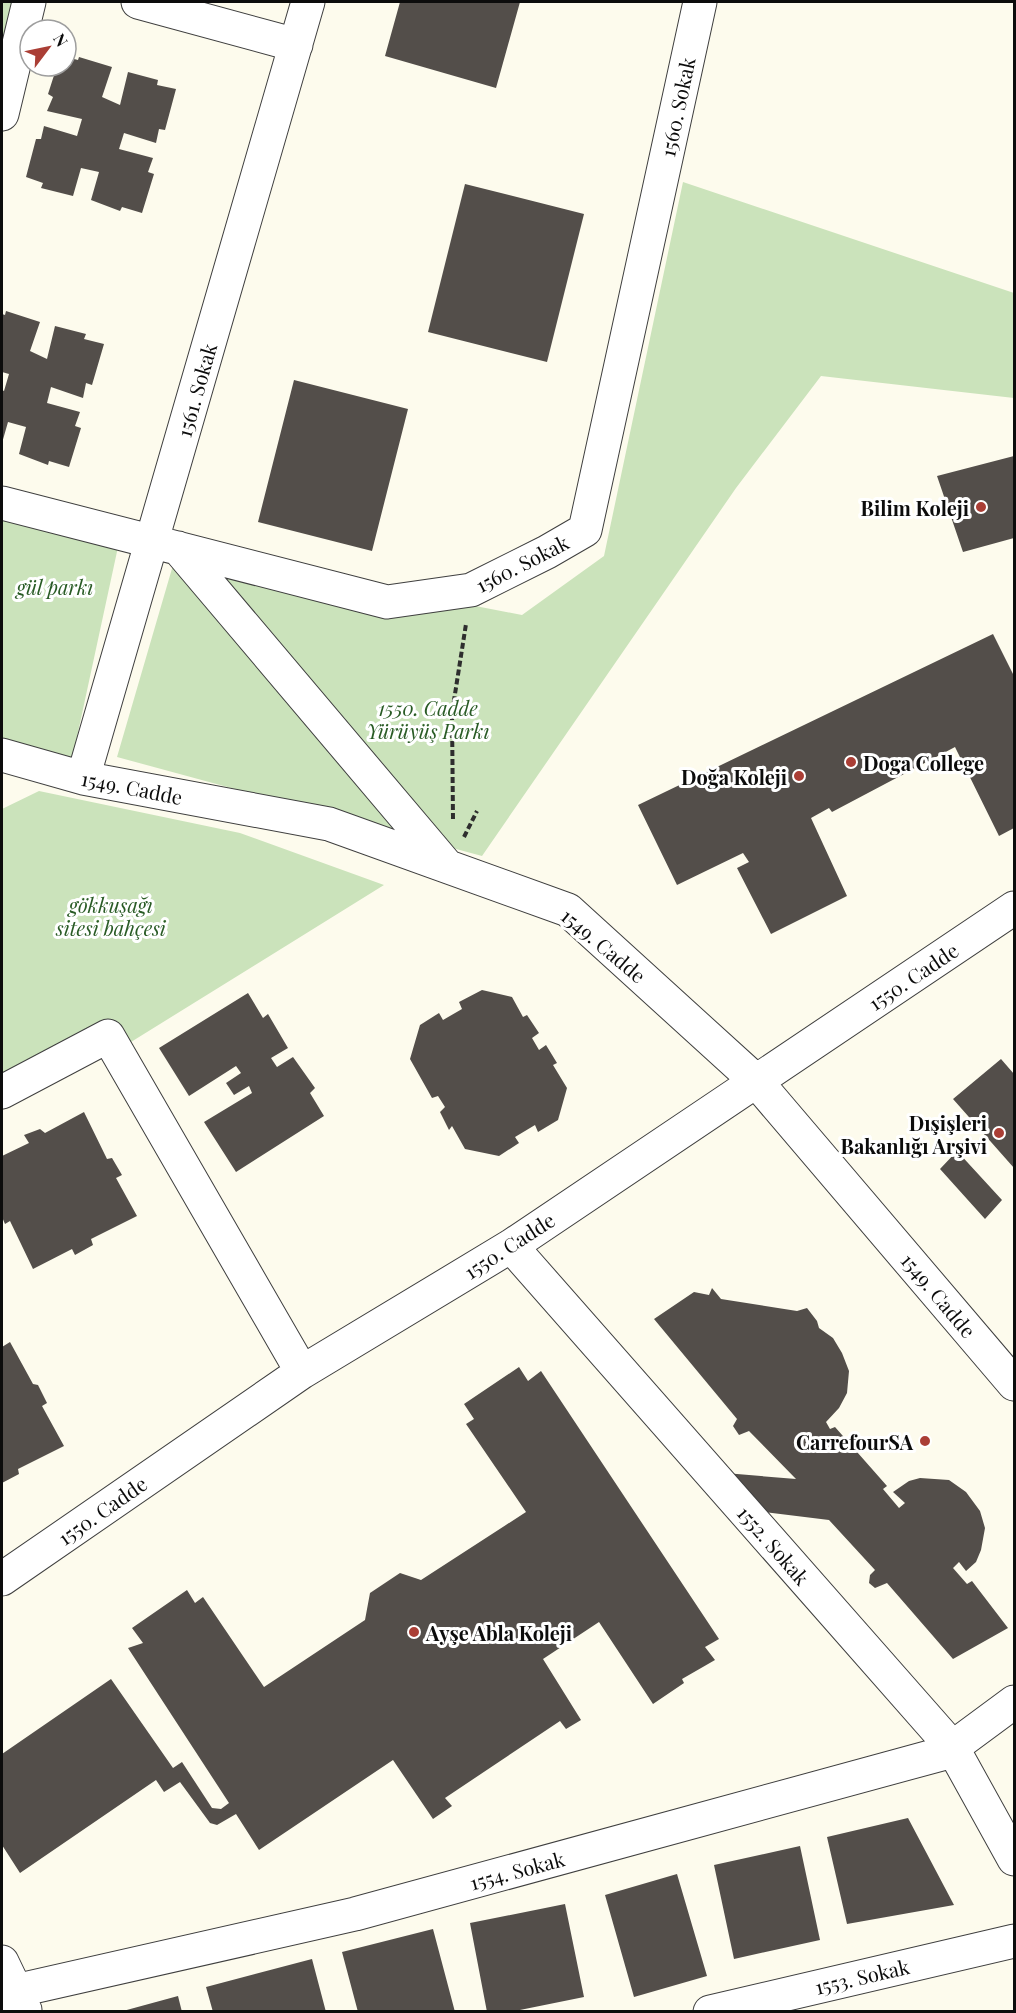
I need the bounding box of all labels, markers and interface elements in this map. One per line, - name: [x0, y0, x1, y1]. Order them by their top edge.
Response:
- north arrow: [18, 18, 78, 78]
- text: N: [49, 29, 73, 51]
- street label: 1560. Sokak: [653, 55, 701, 159]
- street label: 1561. Sokak: [170, 340, 222, 440]
- place label: Bilim Koleji: [861, 494, 969, 521]
- marker: Bilim Koleji: [974, 500, 988, 514]
- street label: 1560. Sokak: [471, 528, 573, 598]
- park label: gül parkı: [15, 573, 93, 600]
- park label: 1550. Cadde Yürüyüş Parkı: [367, 694, 489, 744]
- place label: Doga College: [863, 749, 984, 776]
- marker: Doga College: [844, 755, 858, 769]
- place label: Doğa Koleji: [681, 763, 787, 790]
- street label: 1549. Cadde: [79, 764, 185, 810]
- marker: Doğa Koleji: [792, 769, 806, 783]
- park label: gökkuşağı sitesi bahçesi: [55, 891, 167, 941]
- street label: 1549. Cadde: [556, 902, 652, 988]
- street label: 1550. Cadde: [863, 936, 963, 1016]
- place label: Dışişleri Bakanlığı Arşivi: [841, 1109, 987, 1159]
- marker: Dışişleri Bakanlığı Arşivi: [992, 1126, 1006, 1140]
- street label: 1550. Cadde: [459, 1206, 559, 1284]
- street label: 1549. Cadde: [896, 1247, 982, 1343]
- place label: CarrefourSA: [796, 1428, 914, 1455]
- marker: CarrefourSA: [918, 1434, 932, 1448]
- street label: 1550. Cadde: [52, 1469, 152, 1551]
- street label: 1552. Sokak: [732, 1500, 816, 1590]
- place label: Ayşe Abla Koleji: [425, 1619, 572, 1646]
- marker: Ayşe Abla Koleji: [407, 1625, 421, 1639]
- street label: 1554. Sokak: [467, 1844, 567, 1896]
- street label: 1553. Sokak: [812, 1952, 912, 2000]

